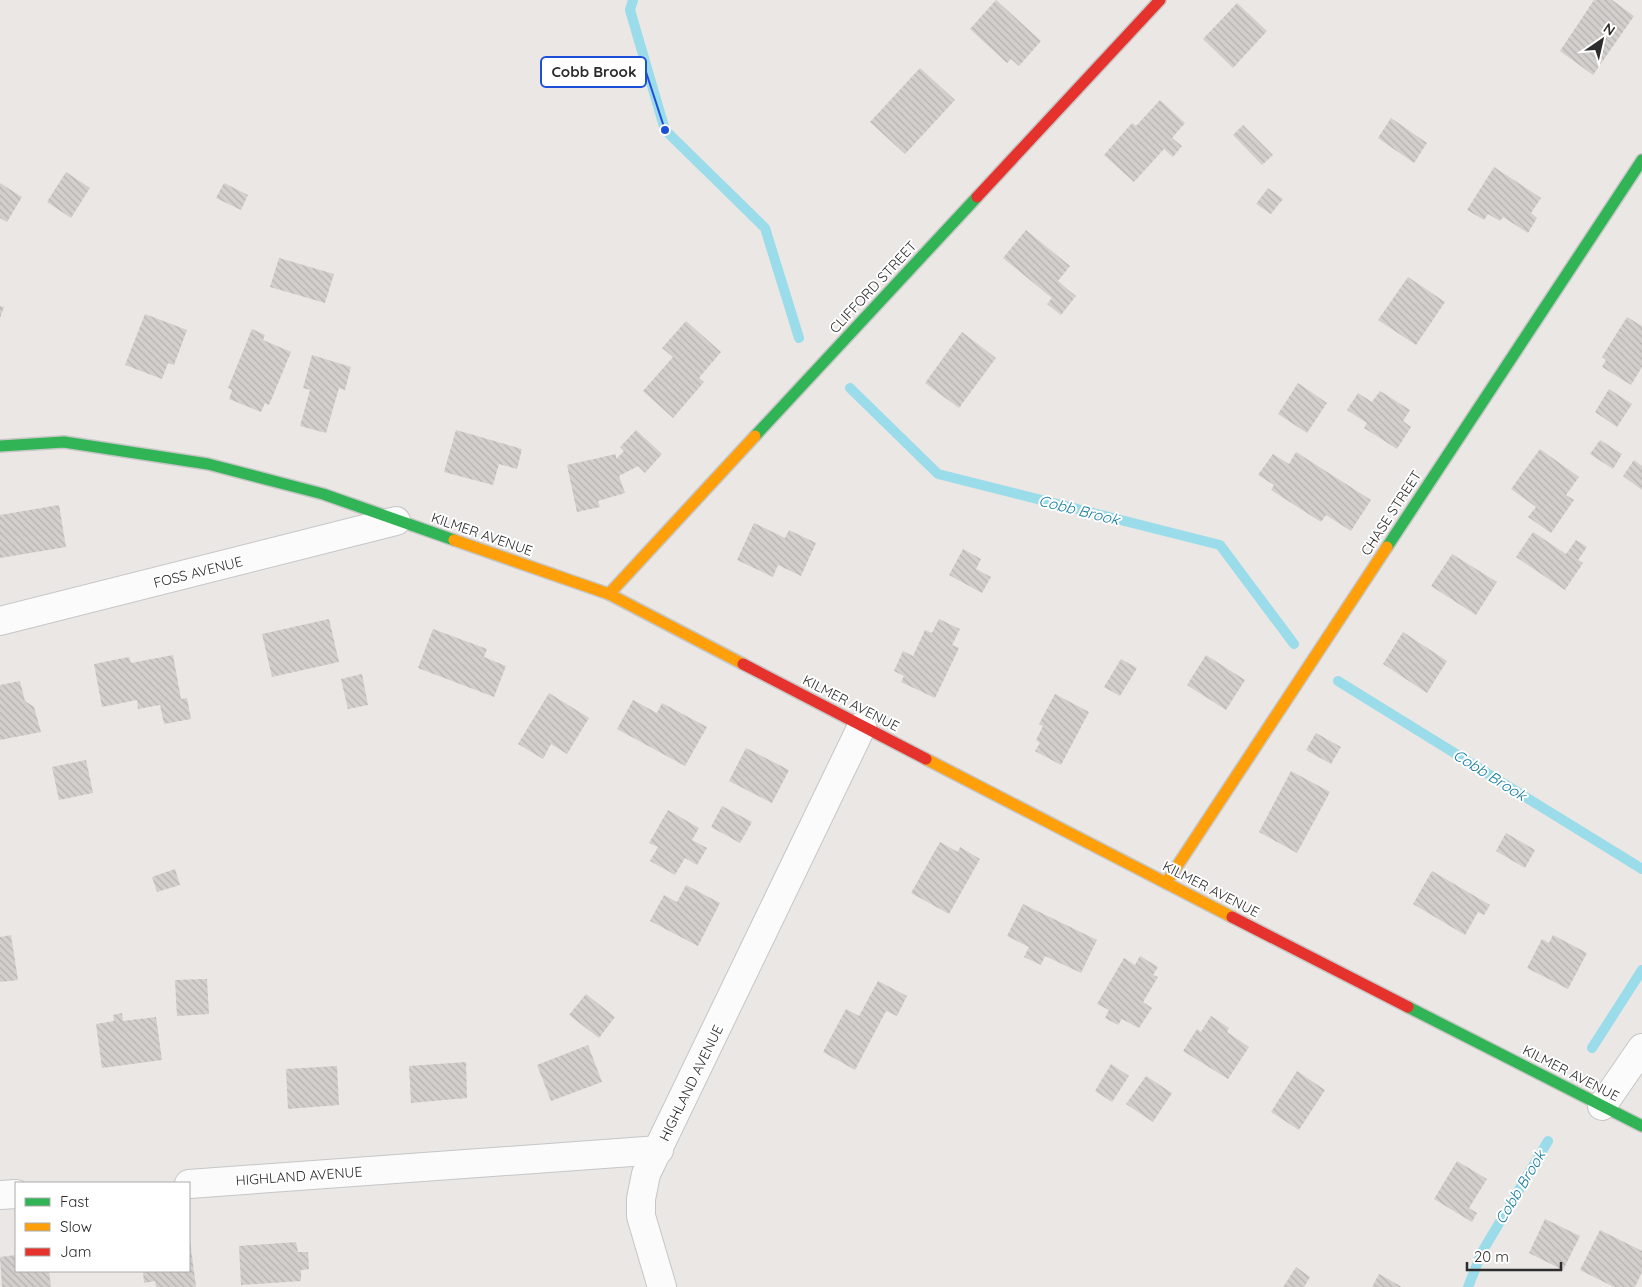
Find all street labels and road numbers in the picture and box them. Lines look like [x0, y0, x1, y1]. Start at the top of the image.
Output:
street label: CLIFFORD STREET [826, 237, 920, 337]
street label: CHASE STREET [1357, 467, 1425, 559]
street label: KILMER AVENUE [429, 508, 535, 560]
street label: FOSS AVENUE [152, 552, 244, 592]
street label: KILMER AVENUE [800, 671, 902, 735]
street label: KILMER AVENUE [1160, 857, 1262, 921]
street label: HIGHLAND AVENUE [655, 1022, 727, 1144]
street label: KILMER AVENUE [1520, 1041, 1622, 1105]
street label: HIGHLAND AVENUE [235, 1163, 363, 1189]

